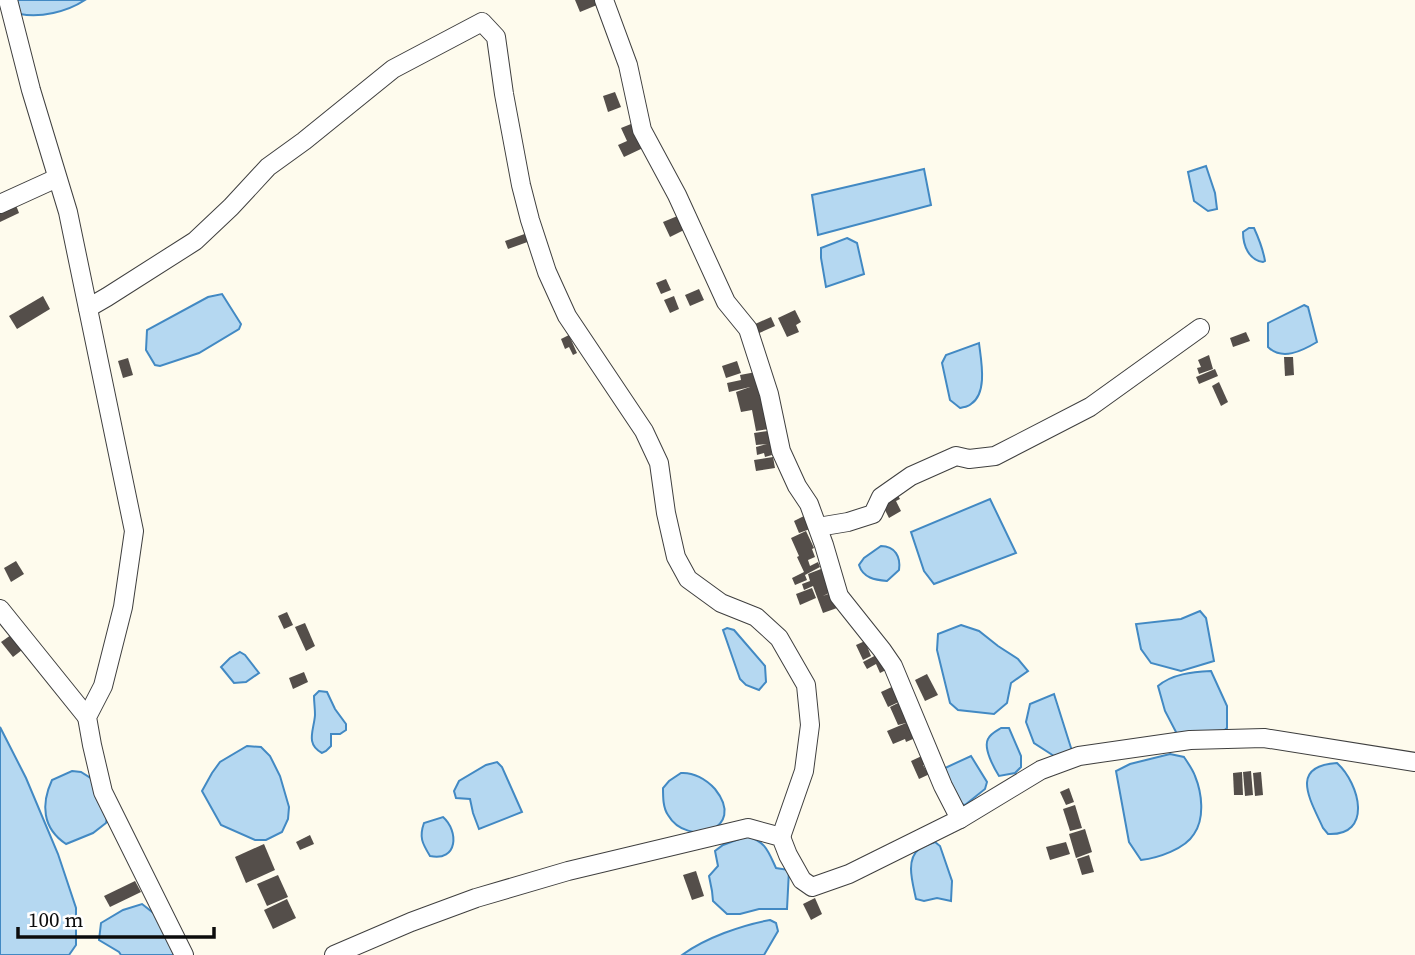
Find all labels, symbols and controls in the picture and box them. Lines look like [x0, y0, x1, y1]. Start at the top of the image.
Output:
scale bar [18, 895, 214, 939]
text: 100 m [28, 905, 83, 934]

